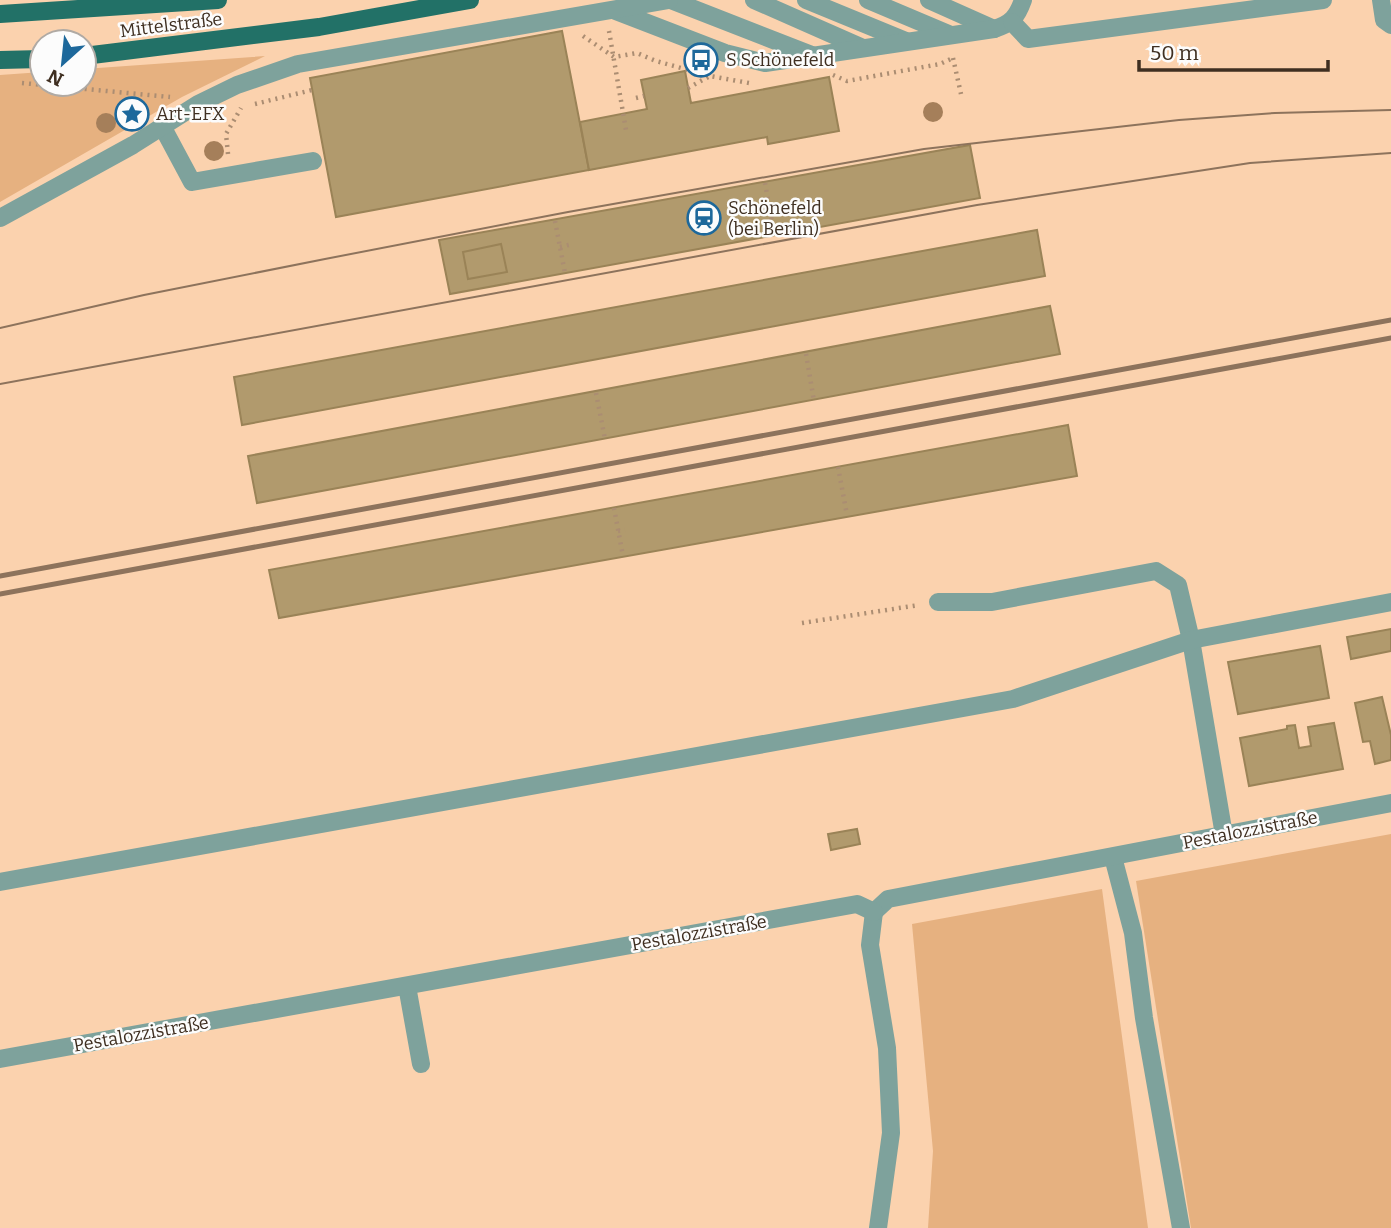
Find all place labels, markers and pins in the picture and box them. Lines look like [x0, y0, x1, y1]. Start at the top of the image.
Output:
bus stop icon: S Schönefeld [682, 41, 720, 79]
place label: S Schönefeld [726, 49, 835, 71]
place icon: Art-EFX [113, 95, 151, 133]
place label: Art-EFX [156, 103, 225, 125]
place label: Schönefeld (bei Berlin) [728, 197, 822, 240]
station icon: Schönefeld (bei Berlin) [685, 199, 723, 237]

